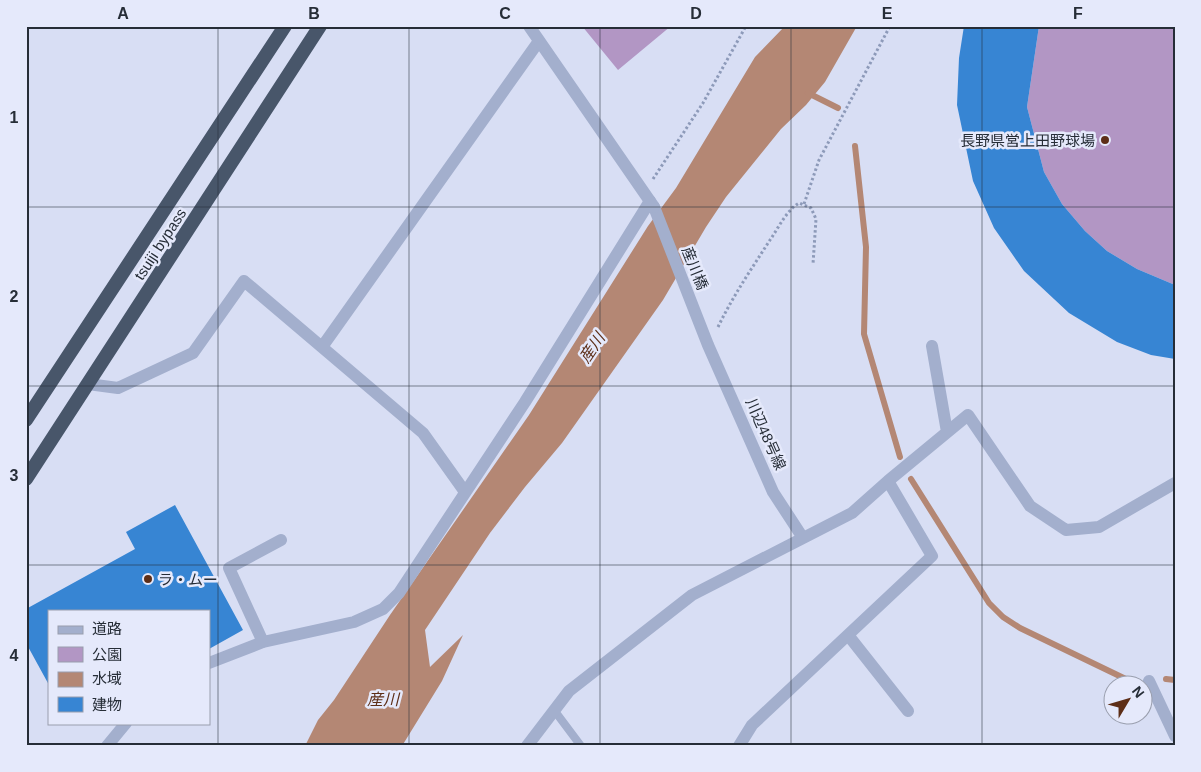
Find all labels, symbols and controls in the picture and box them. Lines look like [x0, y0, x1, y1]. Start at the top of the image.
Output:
text: A [117, 5, 129, 22]
text: B [308, 5, 320, 22]
text: C [499, 5, 511, 22]
text: D [690, 5, 702, 22]
text: E [882, 5, 893, 22]
text: F [1073, 5, 1083, 22]
text: 1 [10, 109, 19, 126]
place label: 長野県営上田野球場 [960, 132, 1095, 149]
marker: 長野県営上田野球場 [1099, 134, 1111, 146]
street label: tsuiji bypass [131, 205, 189, 283]
street label: 産川橋 [679, 244, 711, 292]
text: 2 [10, 288, 19, 305]
water label: 産川 [576, 328, 609, 366]
street label: 川辺48号線 [743, 396, 789, 472]
text: 3 [10, 467, 19, 484]
place label: ラ・ムー [158, 571, 218, 588]
marker: ラ・ムー [142, 573, 154, 585]
legend [48, 610, 210, 724]
text: 道路 [92, 620, 122, 637]
text: 公園 [92, 646, 122, 663]
text: 4 [10, 647, 19, 664]
text: 水域 [92, 670, 122, 687]
north arrow [1104, 674, 1154, 724]
text: N [1129, 683, 1148, 701]
water label: 産川 [367, 691, 401, 708]
text: 建物 [92, 696, 122, 713]

